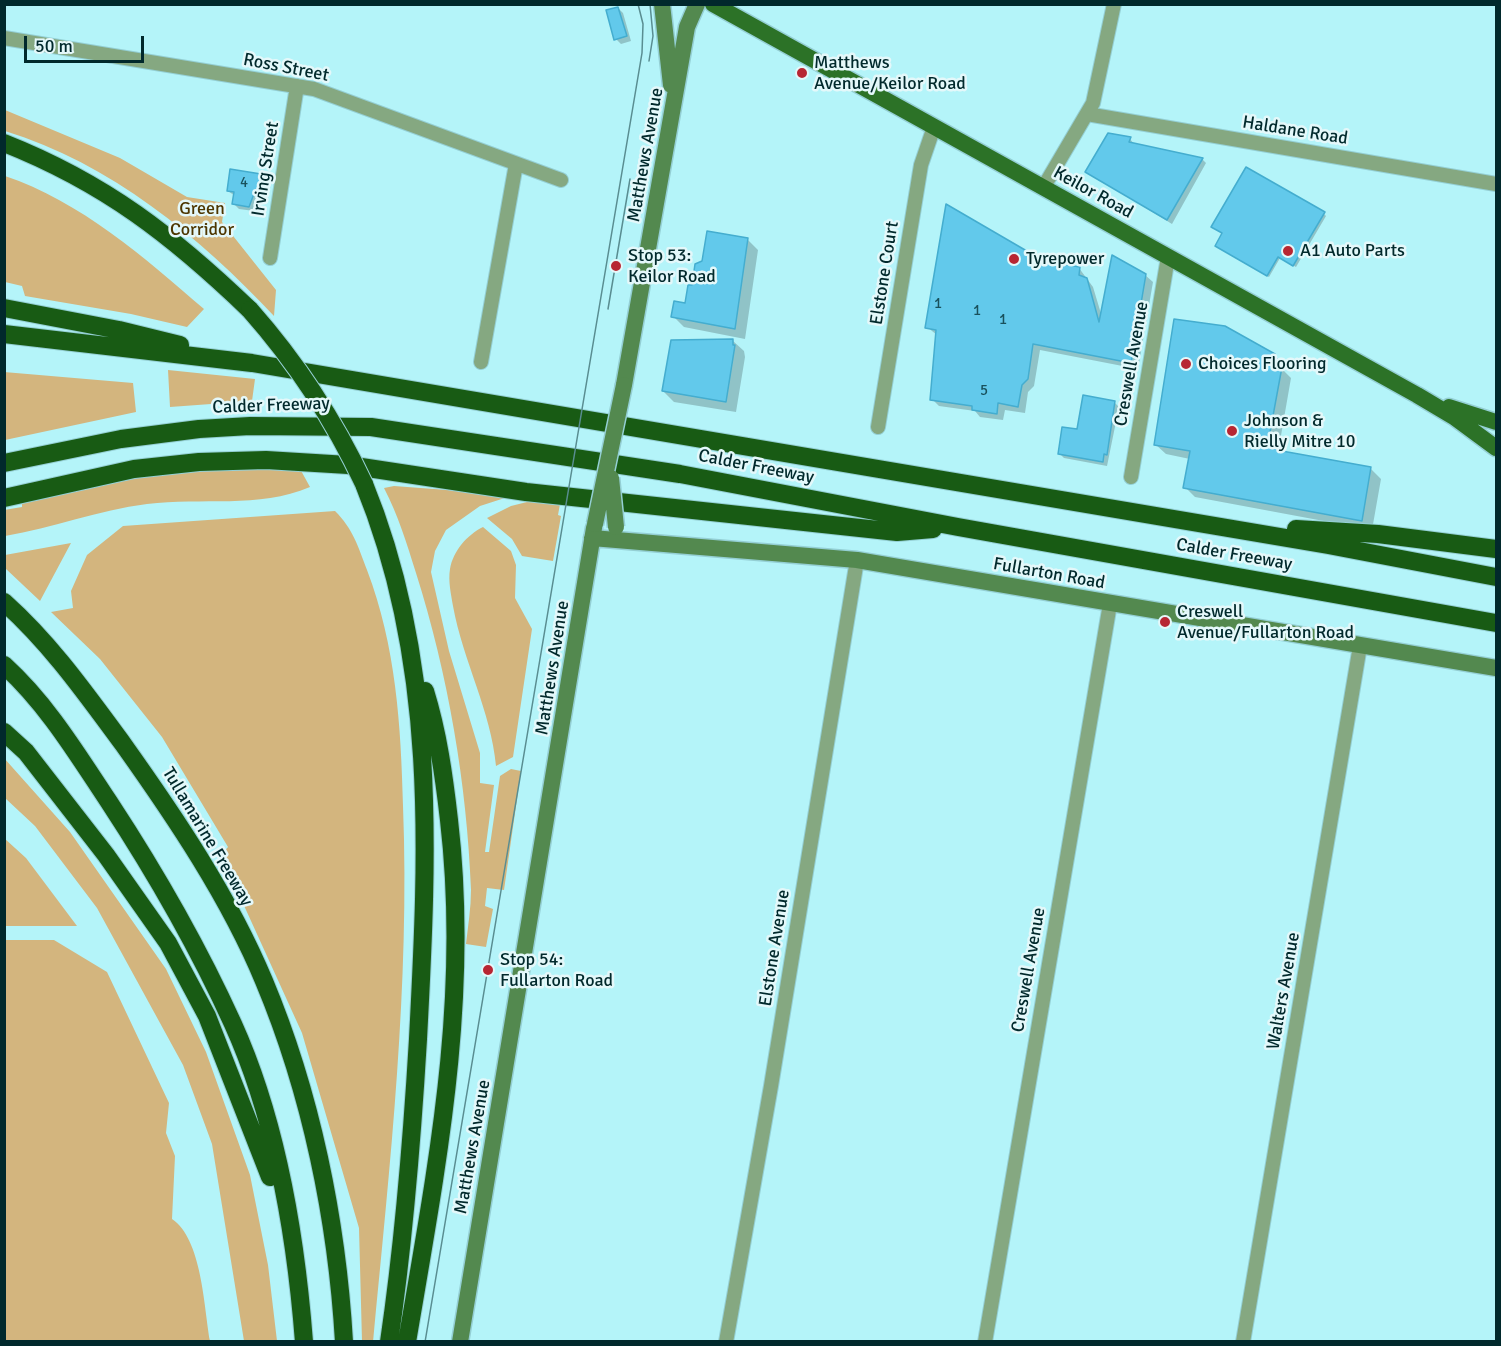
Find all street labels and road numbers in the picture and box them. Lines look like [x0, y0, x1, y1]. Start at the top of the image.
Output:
street label: Ross Street [241, 49, 331, 87]
street label: Matthews Avenue [624, 86, 668, 224]
street label: Haldane Road [1241, 112, 1349, 150]
street label: Irving Street [248, 120, 284, 218]
street label: Keilor Road [1049, 162, 1137, 224]
street label: Elstone Court [866, 220, 904, 326]
street label: Creswell Avenue [1110, 300, 1154, 428]
street label: Calder Freeway [212, 393, 330, 419]
street label: Calder Freeway [696, 445, 816, 489]
street label: Calder Freeway [1174, 534, 1294, 576]
street label: Fullarton Road [991, 554, 1107, 594]
street label: Matthews Avenue [532, 599, 574, 737]
street label: Tullamarine Freeway [157, 764, 257, 910]
street label: Elstone Avenue [755, 888, 795, 1008]
street label: Creswell Avenue [1007, 906, 1051, 1034]
street label: Walters Avenue [1263, 931, 1305, 1051]
street label: Matthews Avenue [451, 1078, 495, 1216]

